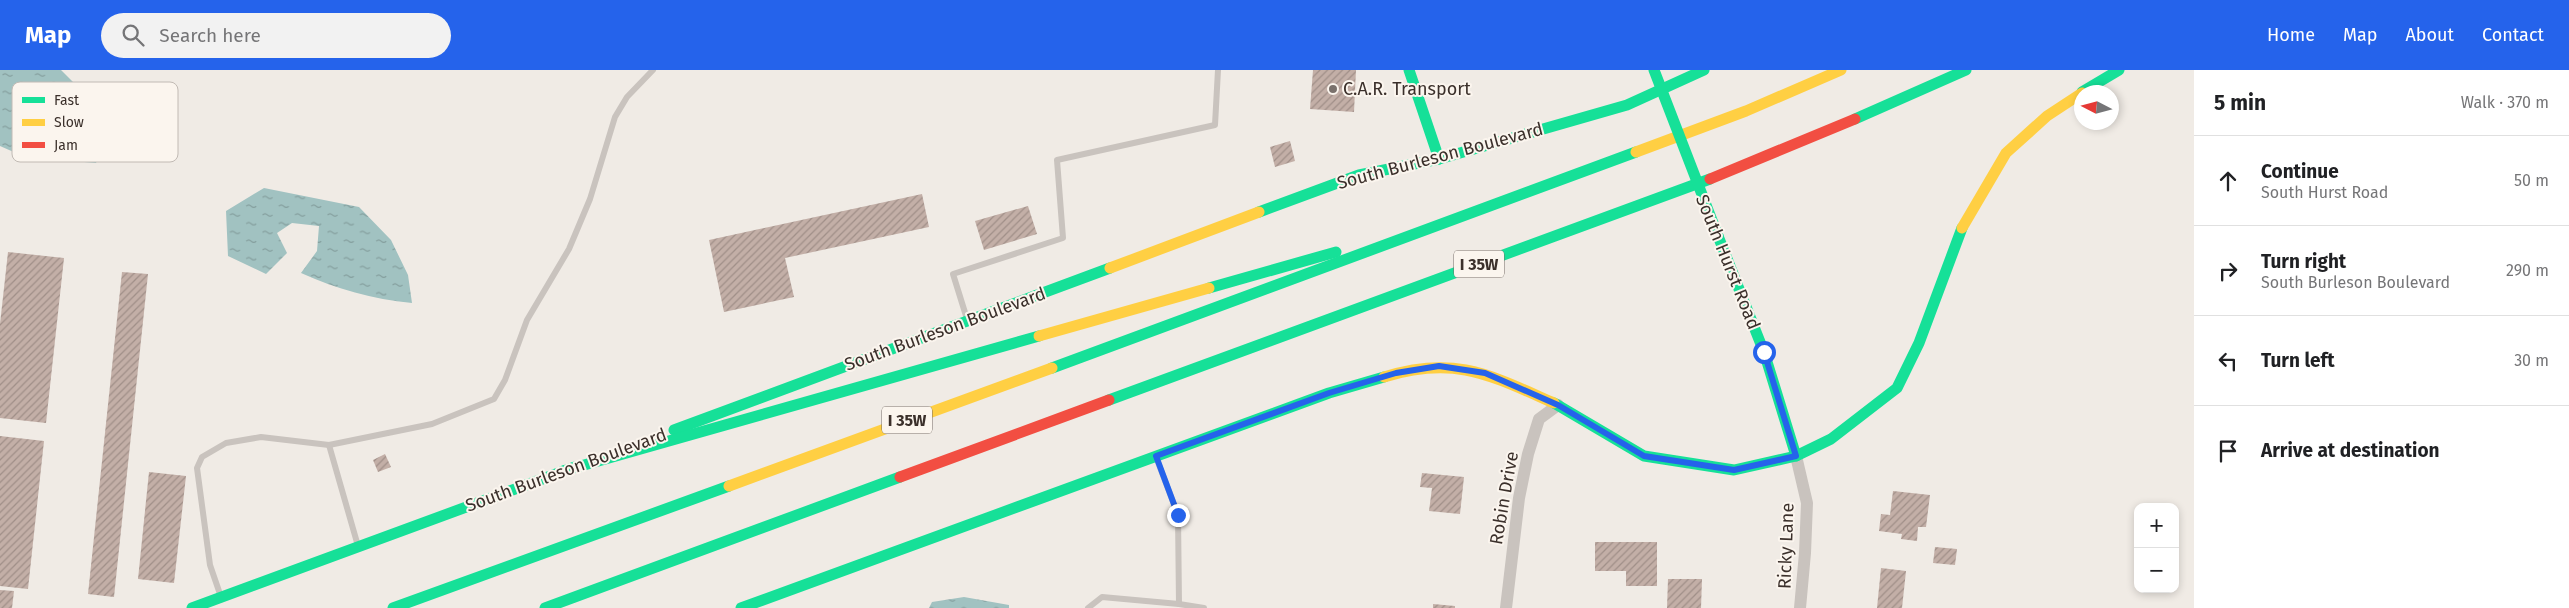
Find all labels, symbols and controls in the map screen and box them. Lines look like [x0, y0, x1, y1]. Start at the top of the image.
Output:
search box [101, 13, 451, 58]
text: Map [25, 21, 71, 49]
icon: search [119, 21, 147, 49]
text: Search here [159, 24, 261, 47]
text: Home [2267, 24, 2315, 46]
text: Map [2343, 24, 2377, 46]
text: About [2405, 24, 2454, 46]
text: Contact [2482, 24, 2544, 46]
place label: C.A.R. Transport [1343, 78, 1471, 100]
legend [12, 82, 178, 162]
marker: C.A.R. Transport [1327, 83, 1339, 95]
north arrow [2074, 85, 2119, 130]
text: 5 min [2214, 90, 2266, 116]
text: Fast [54, 92, 80, 109]
text: Walk · 370 m [2461, 93, 2549, 112]
text: Slow [54, 114, 84, 131]
street label: South Burleson Boulevard [1334, 118, 1546, 194]
text: Jam [54, 137, 78, 154]
text: Continue [2261, 160, 2339, 183]
icon: ahead [2214, 167, 2242, 195]
text: 50 m [2514, 171, 2549, 190]
text: South Hurst Road [2261, 183, 2388, 202]
street label: South Hurst Road [1691, 191, 1765, 333]
road number: I 35W [1454, 250, 1504, 278]
text: Turn right [2261, 250, 2346, 273]
icon: right [2214, 257, 2242, 285]
text: 290 m [2506, 261, 2549, 280]
text: South Burleson Boulevard [2261, 273, 2450, 292]
street label: South Burleson Boulevard [841, 282, 1049, 376]
route start [1753, 341, 1776, 364]
icon: left [2214, 347, 2242, 375]
text: Turn left [2261, 349, 2335, 372]
text: 30 m [2514, 351, 2549, 370]
road number: I 35W [882, 406, 932, 434]
street label: South Burleson Boulevard [462, 423, 670, 517]
icon: arrive [2214, 437, 2242, 465]
text: Arrive at destination [2261, 439, 2440, 462]
street label: Robin Drive [1485, 450, 1523, 546]
street label: Ricky Lane [1773, 502, 1799, 590]
map controls [2134, 503, 2179, 593]
button: + [2134, 503, 2179, 548]
route end [1167, 504, 1190, 527]
button: − [2134, 548, 2179, 593]

